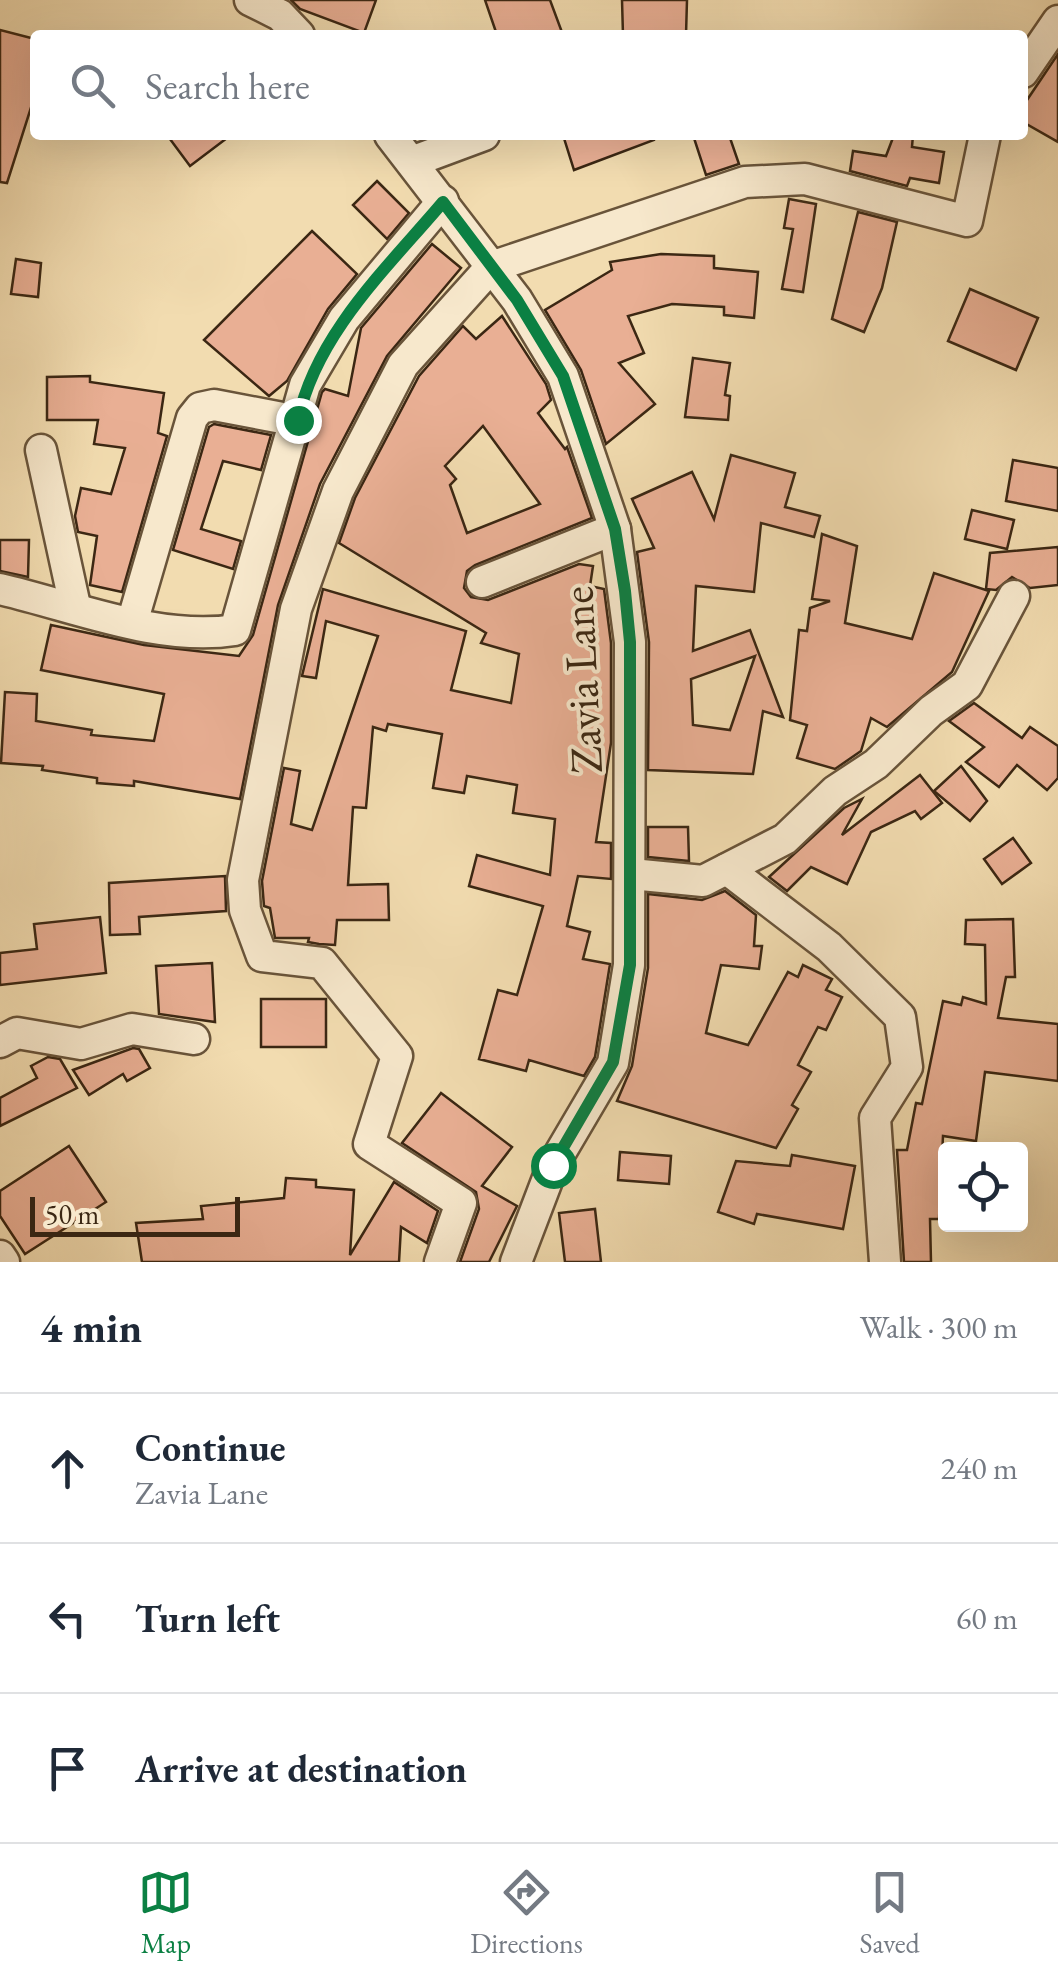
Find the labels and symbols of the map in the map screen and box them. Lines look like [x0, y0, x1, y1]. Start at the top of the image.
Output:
route end [276, 398, 322, 444]
street label: Zavia Lane [547, 585, 615, 775]
route start [531, 1143, 577, 1189]
scale bar [30, 1192, 240, 1236]

